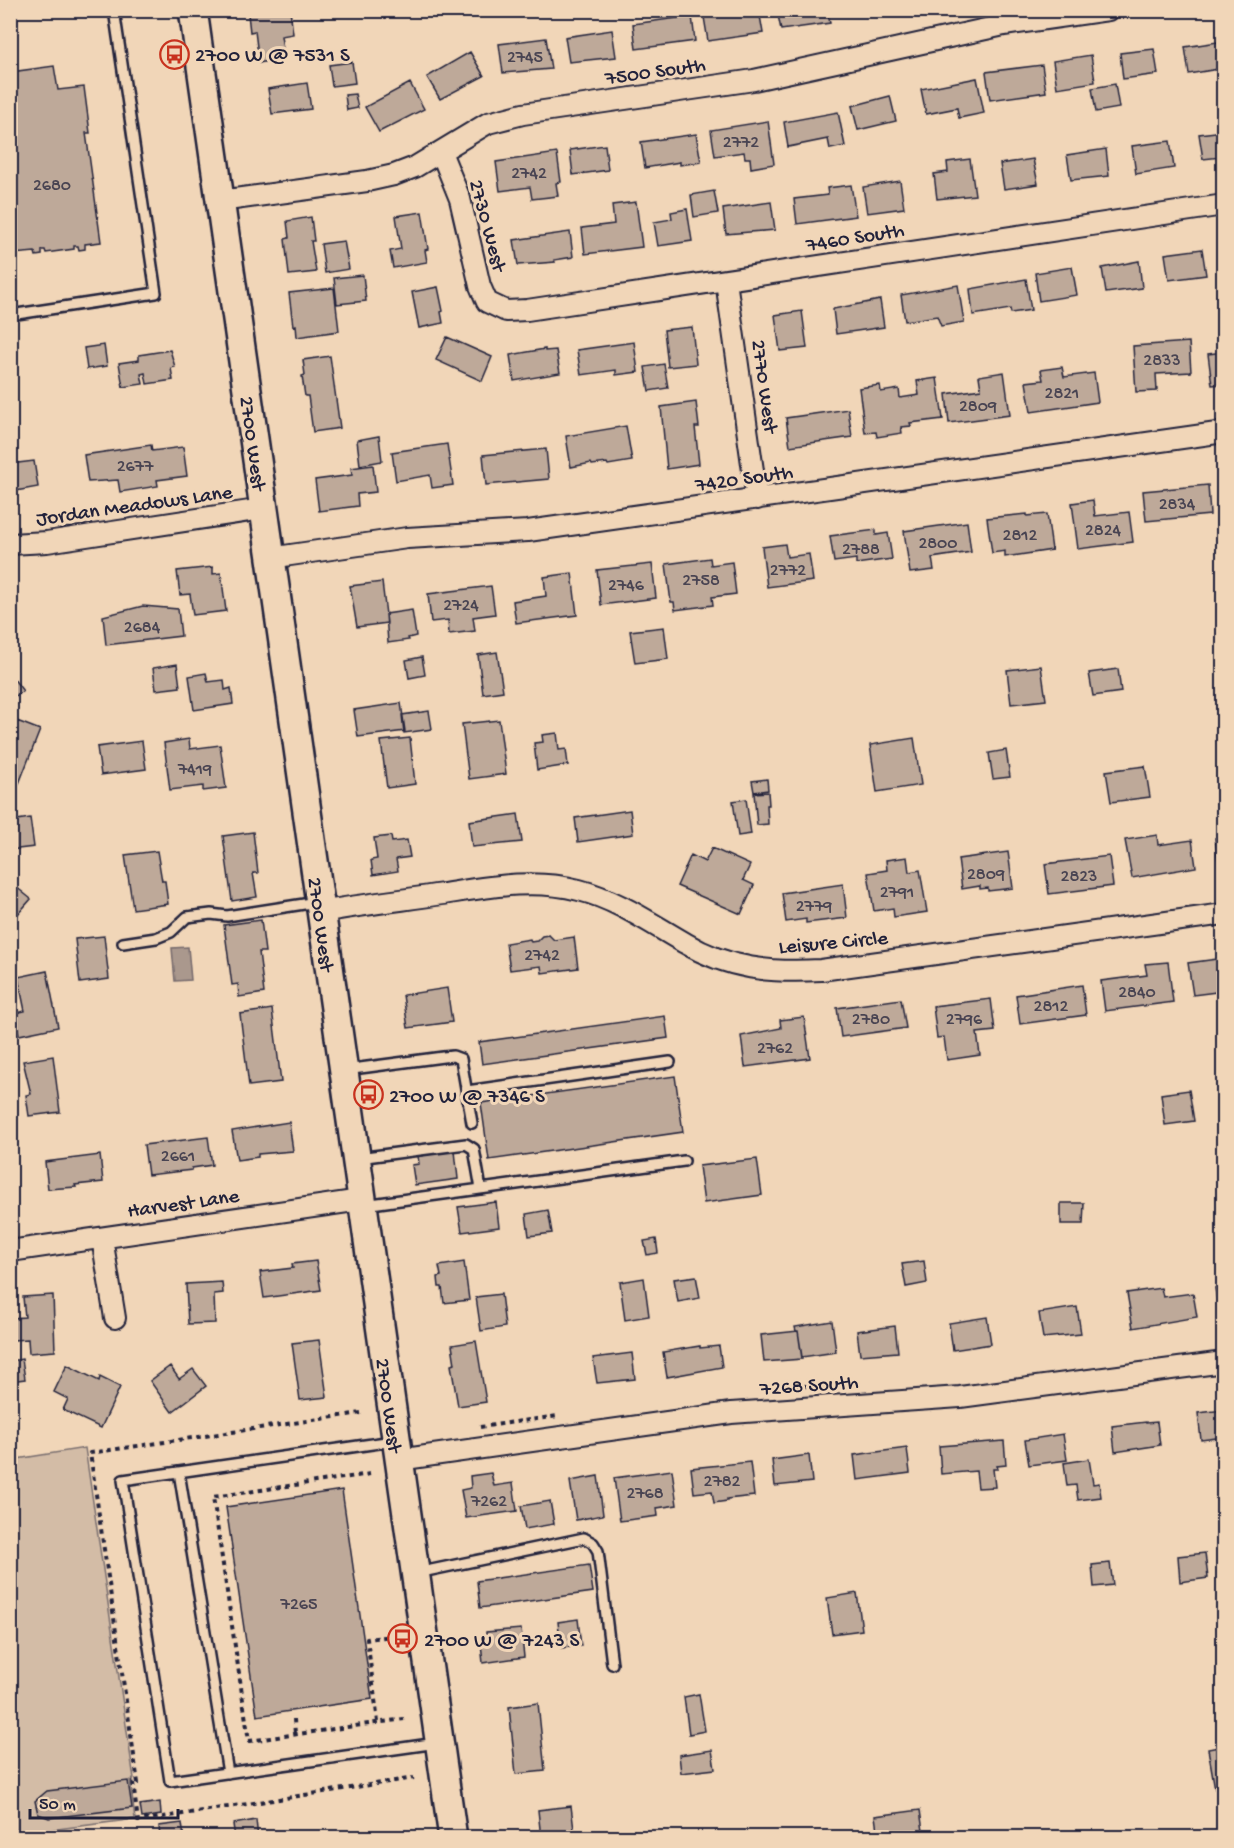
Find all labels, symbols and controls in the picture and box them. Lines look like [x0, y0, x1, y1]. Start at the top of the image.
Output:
bus stop icon: 2700 W @ 7531 S [158, 38, 190, 70]
place label: 2700 W @ 7531 S [195, 45, 350, 70]
house number: 2745 [507, 48, 543, 69]
street label: 7500 South [603, 54, 707, 93]
house number: 2772 [723, 133, 759, 154]
house number: 2742 [511, 164, 547, 185]
house number: 2680 [33, 176, 71, 197]
street label: 2730 West [461, 177, 510, 277]
street label: 7460 South [804, 219, 906, 260]
street label: 2770 West [744, 338, 782, 437]
house number: 2833 [1143, 351, 1181, 372]
house number: 2821 [1045, 384, 1079, 405]
street label: 2700 West [232, 395, 270, 495]
house number: 2809 [959, 397, 997, 418]
house number: 2677 [117, 457, 154, 478]
street label: 7420 South [693, 461, 795, 500]
street label: Jordan Meadows Lane [35, 481, 235, 534]
house number: 2834 [1159, 495, 1196, 516]
house number: 2824 [1085, 521, 1121, 542]
house number: 2812 [1003, 526, 1038, 547]
house number: 2800 [918, 534, 958, 555]
house number: 2788 [842, 540, 880, 561]
house number: 2772 [770, 561, 806, 582]
house number: 2758 [682, 571, 720, 592]
house number: 2746 [608, 576, 645, 597]
house number: 2724 [443, 596, 479, 617]
house number: 2684 [124, 618, 161, 639]
house number: 7419 [177, 760, 212, 781]
house number: 2809 [967, 865, 1005, 886]
house number: 2823 [1061, 867, 1097, 888]
street label: 2700 West [300, 876, 338, 976]
house number: 2791 [880, 883, 914, 904]
house number: 2779 [796, 897, 832, 918]
street label: Leisure Circle [777, 927, 890, 962]
house number: 2742 [524, 946, 560, 967]
house number: 2840 [1118, 983, 1156, 1004]
house number: 2812 [1034, 997, 1069, 1018]
house number: 2780 [852, 1010, 890, 1031]
house number: 2796 [946, 1010, 983, 1031]
house number: 2762 [757, 1039, 793, 1060]
bus stop icon: 2700 W @ 7346 S [352, 1079, 384, 1111]
place label: 2700 W @ 7346 S [389, 1086, 545, 1111]
house number: 2661 [161, 1147, 195, 1168]
street label: Harvest Lane [126, 1185, 242, 1226]
street label: 2700 West [368, 1357, 406, 1457]
street label: 7268 South [758, 1372, 859, 1403]
house number: 2782 [704, 1472, 741, 1493]
house number: 2768 [626, 1484, 664, 1505]
house number: 7262 [470, 1492, 507, 1513]
house number: 7265 [280, 1595, 317, 1616]
bus stop icon: 2700 W @ 7243 S [387, 1623, 419, 1655]
place label: 2700 W @ 7243 S [424, 1630, 580, 1655]
scale bar [30, 1782, 178, 1820]
text: 50 m [39, 1795, 76, 1816]

